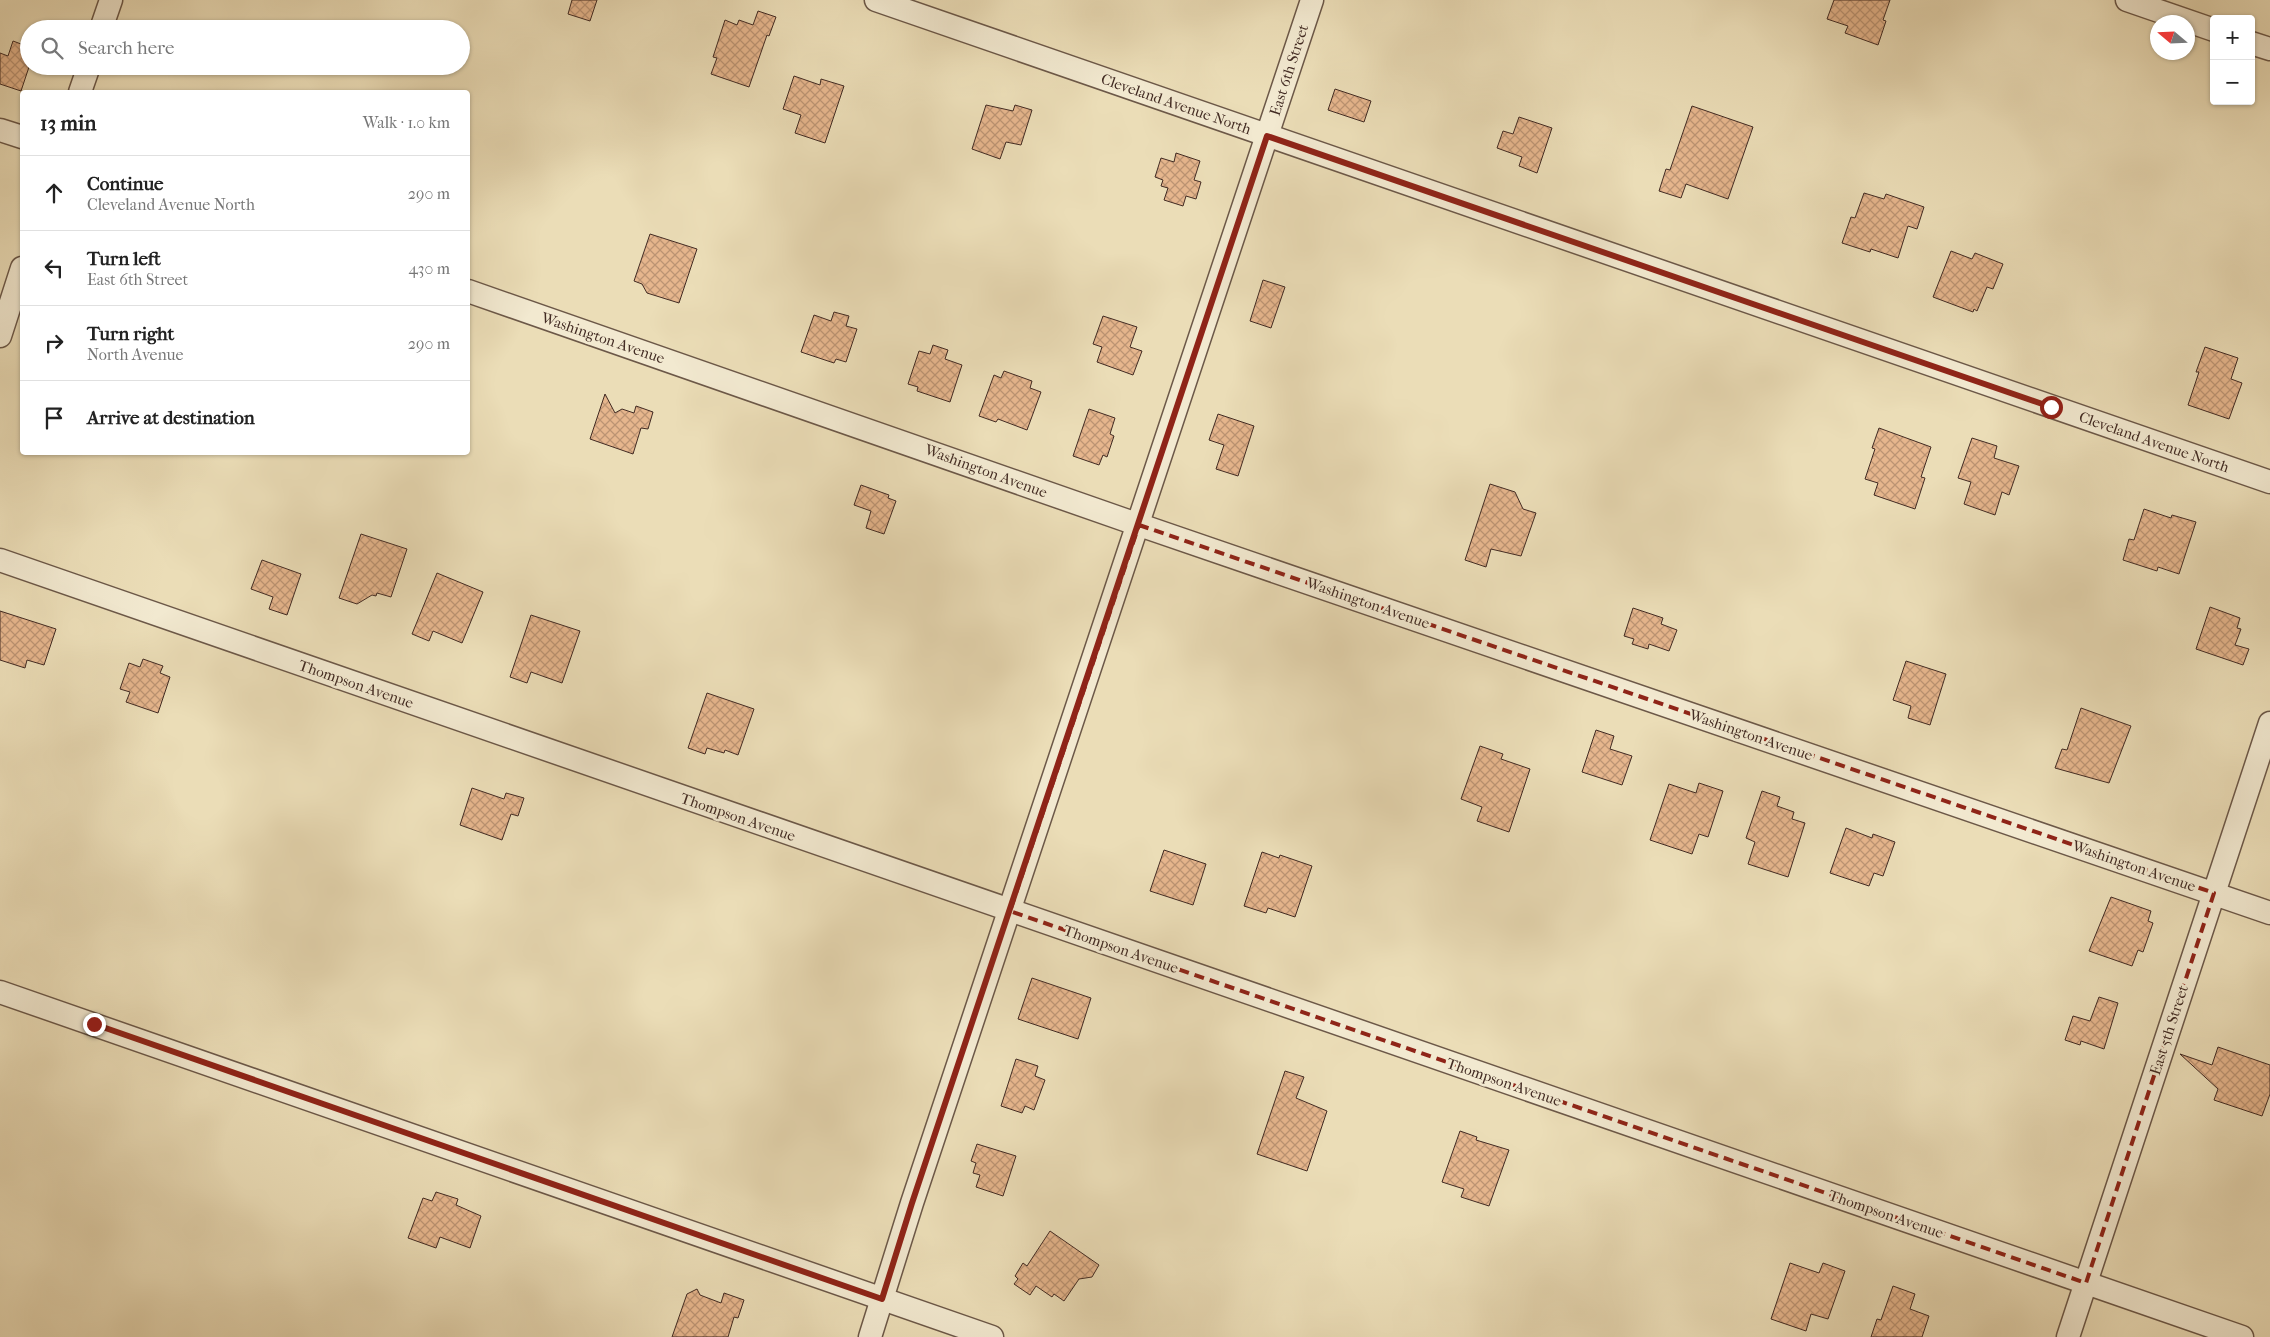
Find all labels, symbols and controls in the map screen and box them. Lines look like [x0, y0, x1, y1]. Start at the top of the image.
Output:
north arrow [2150, 15, 2195, 60]
map controls [2210, 15, 2255, 105]
button: + [2210, 15, 2255, 60]
search box [20, 20, 470, 75]
street label: East 6th Street [1266, 21, 1312, 118]
icon: search [38, 34, 66, 62]
text: Search here [78, 37, 174, 59]
button: − [2210, 60, 2255, 105]
street label: Cleveland Avenue North [1099, 70, 1254, 138]
text: 13 min [40, 111, 96, 135]
text: Walk · 1.0 km [363, 113, 450, 132]
text: Continue [87, 173, 163, 195]
icon: ahead [40, 179, 68, 207]
text: 290 m [408, 184, 450, 203]
text: Cleveland Avenue North [87, 195, 255, 214]
text: Turn left [87, 248, 161, 270]
icon: left [40, 254, 68, 282]
text: 430 m [408, 259, 450, 278]
text: East 6th Street [87, 270, 188, 289]
street label: Washington Avenue [538, 308, 668, 368]
text: Turn right [87, 323, 174, 345]
icon: right [40, 329, 68, 357]
text: 290 m [408, 334, 450, 353]
text: North Avenue [87, 345, 184, 364]
route start [2040, 396, 2063, 419]
icon: arrive [40, 404, 68, 432]
text: Arrive at destination [87, 407, 255, 429]
street label: Cleveland Avenue North [2077, 408, 2232, 476]
street label: Washington Avenue [921, 440, 1050, 502]
street label: Washington Avenue [1303, 573, 1433, 633]
street label: Thompson Avenue [296, 656, 416, 712]
street label: Washington Avenue [1686, 705, 1816, 765]
street label: Thompson Avenue [678, 789, 798, 845]
street label: Washington Avenue [2069, 836, 2199, 896]
street label: Thompson Avenue [1061, 921, 1181, 977]
street label: East 5th Street [2146, 982, 2192, 1077]
route end [83, 1013, 106, 1036]
street label: Thompson Avenue [1444, 1054, 1564, 1110]
street label: Thompson Avenue [1826, 1186, 1946, 1242]

